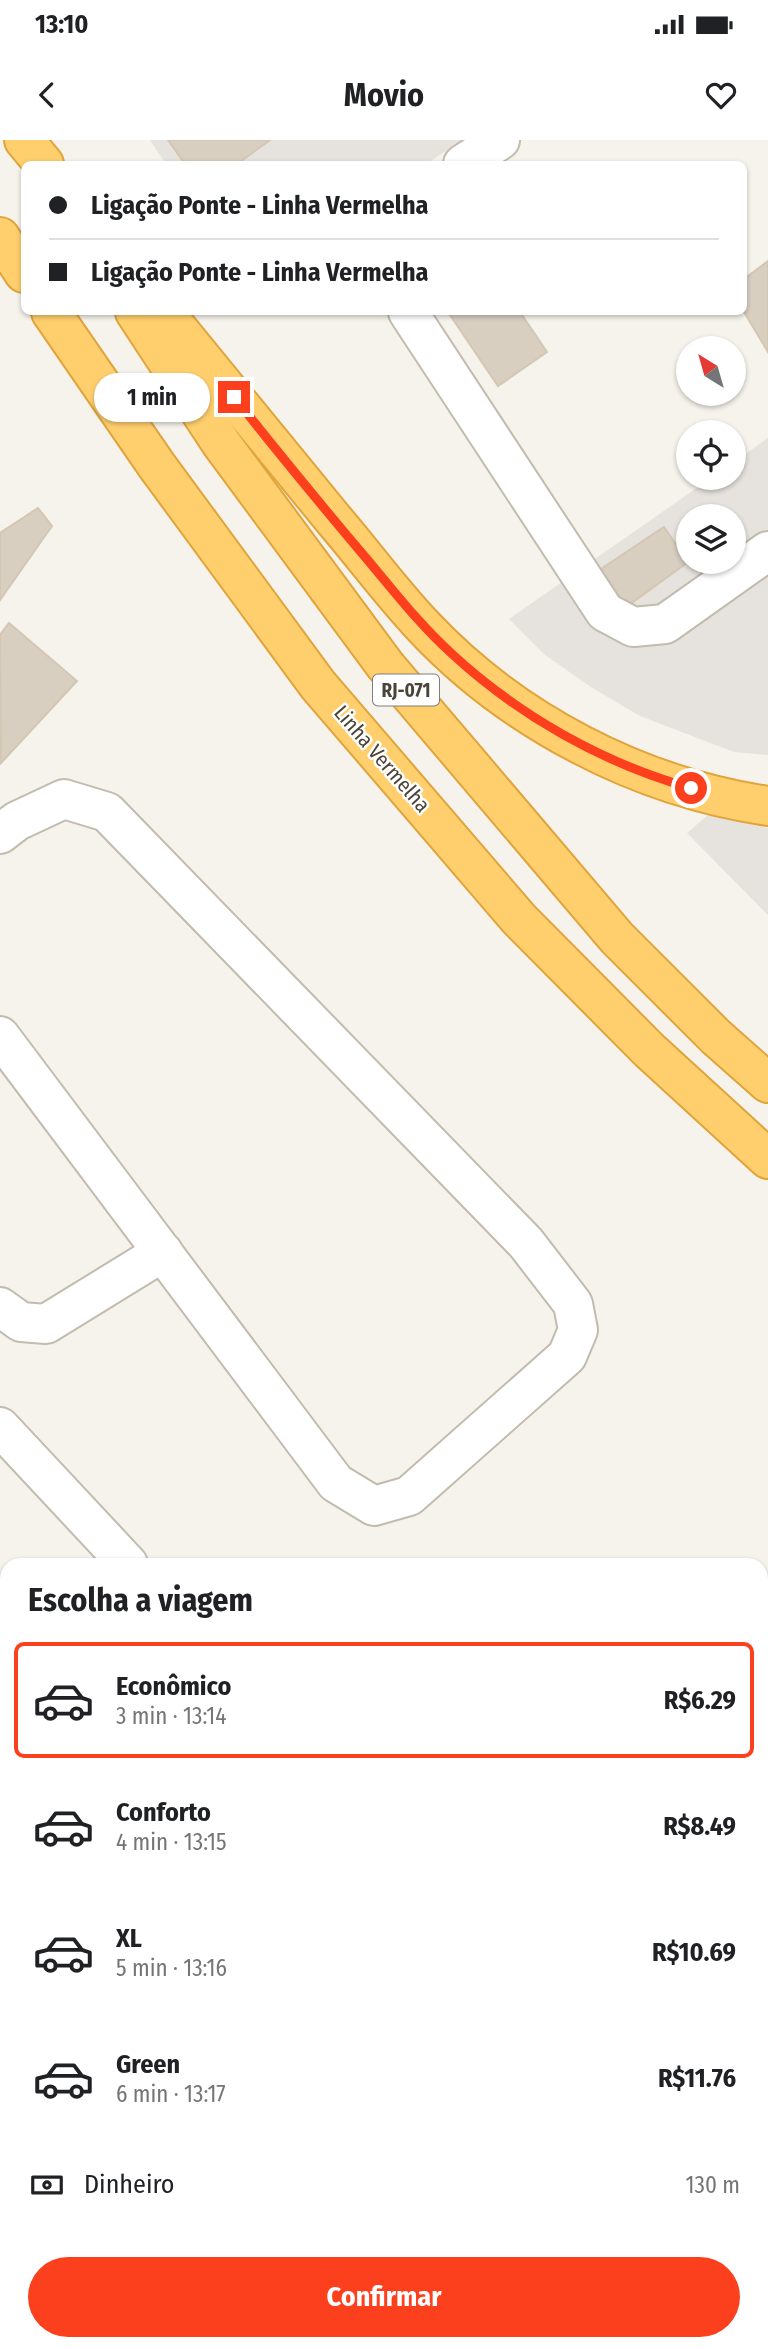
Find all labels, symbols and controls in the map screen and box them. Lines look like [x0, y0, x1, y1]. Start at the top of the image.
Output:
text: 13:10 [35, 9, 89, 40]
icon: back [28, 76, 66, 114]
text: Movio [344, 76, 424, 114]
icon: heart [702, 76, 740, 114]
text: Ligação Ponte - Linha Vermelha [91, 190, 428, 221]
text: Ligação Ponte - Linha Vermelha [91, 257, 428, 288]
north arrow [676, 336, 746, 406]
map controls [676, 336, 746, 574]
callout: 1 min [94, 372, 210, 422]
route end [218, 381, 250, 413]
text: 1 min [127, 383, 177, 411]
button: locate [676, 420, 746, 490]
button: layers [676, 504, 746, 574]
road number: RJ-071 [373, 674, 439, 706]
street label: Linha Vermelha [328, 700, 436, 818]
route start [675, 772, 707, 804]
text: Escolha a viagem [28, 1581, 253, 1619]
icon: car [32, 1669, 95, 1732]
text: Econômico [116, 1671, 231, 1702]
text: R$6.29 [664, 1685, 736, 1716]
text: 3 min · 13:14 [116, 1702, 226, 1730]
icon: car [32, 1795, 95, 1858]
text: Conforto [116, 1797, 211, 1828]
text: R$8.49 [663, 1811, 736, 1842]
text: 4 min · 13:15 [116, 1828, 227, 1856]
icon: car [32, 1921, 95, 1984]
text: XL [116, 1923, 142, 1954]
text: R$10.69 [652, 1937, 736, 1968]
text: 5 min · 13:16 [116, 1954, 227, 1982]
icon: car [32, 2047, 95, 2110]
text: Green [116, 2049, 180, 2080]
text: R$11.76 [658, 2063, 736, 2094]
text: 6 min · 13:17 [116, 2080, 226, 2108]
icon: cash [28, 2166, 66, 2204]
text: Dinheiro [84, 2169, 174, 2200]
text: 130 m [686, 2171, 740, 2199]
button: Confirmar [28, 2257, 740, 2337]

